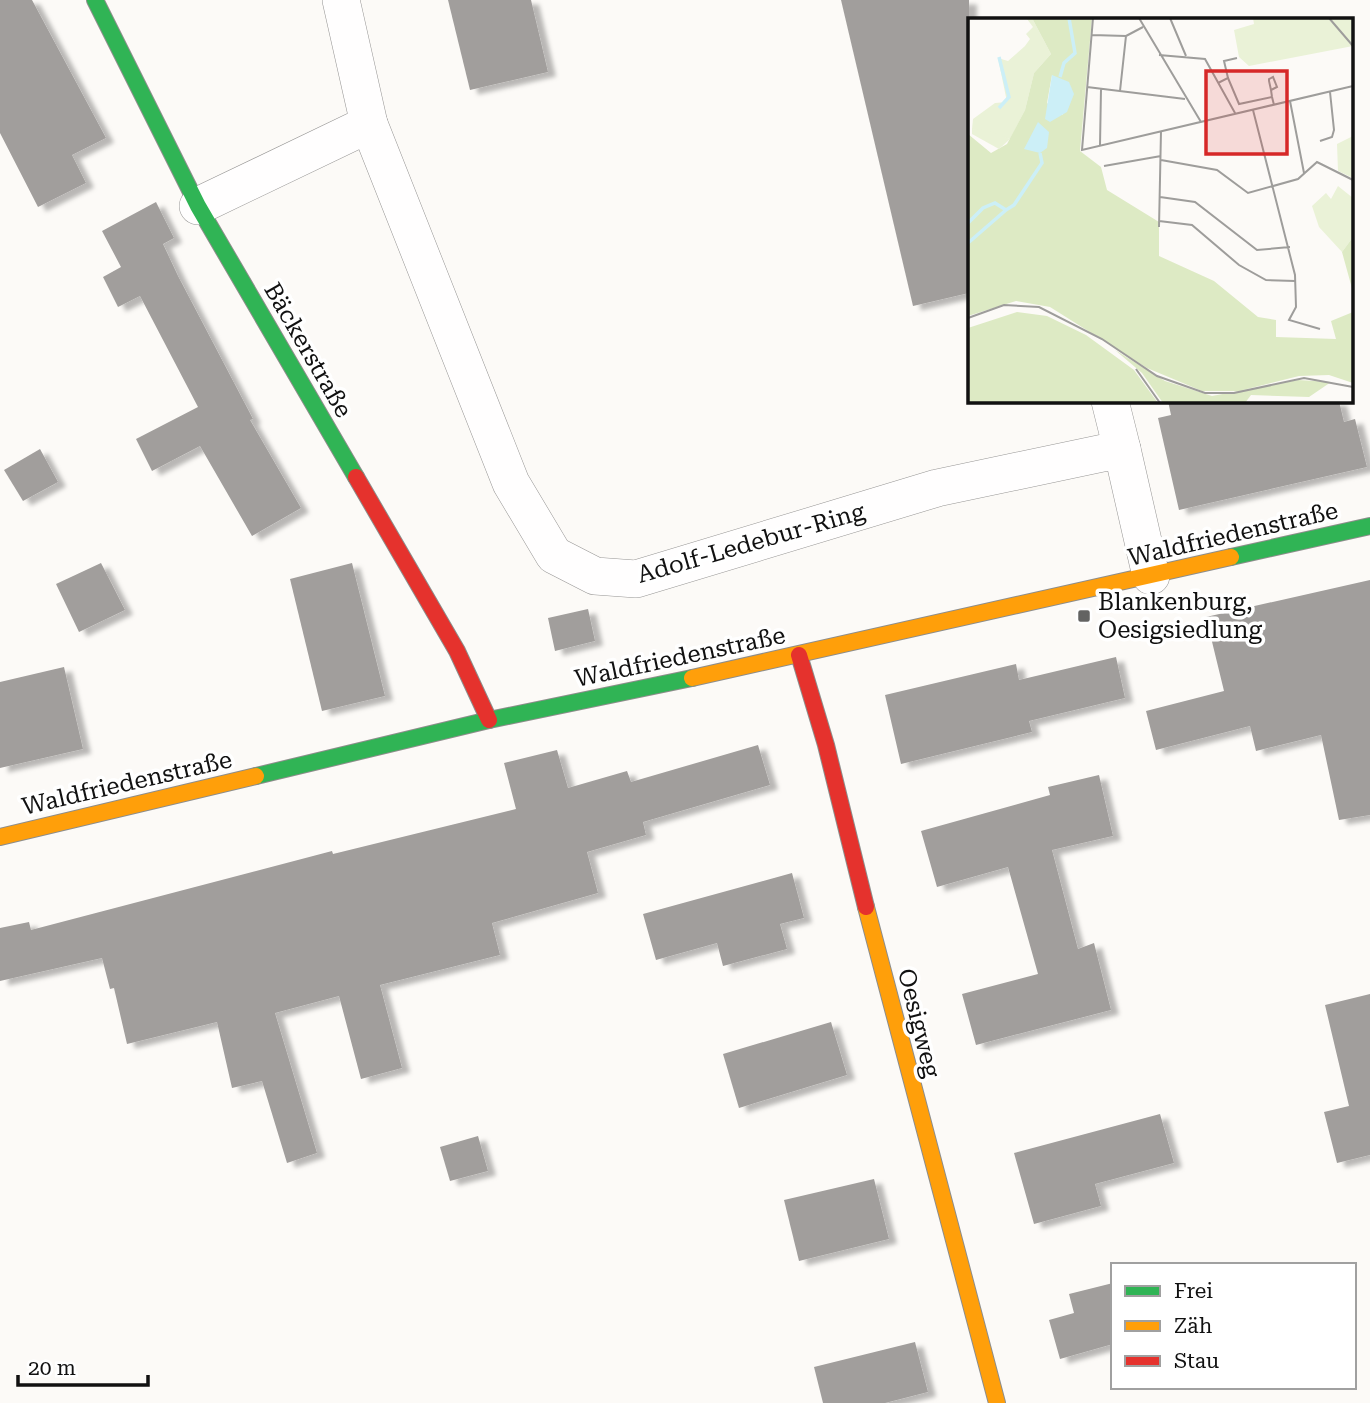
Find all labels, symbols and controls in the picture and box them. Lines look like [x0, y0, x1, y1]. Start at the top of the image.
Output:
inset map [968, 18, 1352, 402]
street label: Bäckerstraße [258, 278, 358, 422]
street label: Waldfriedenstraße [1125, 496, 1341, 572]
street label: Adolf-Ledebur-Ring [634, 497, 868, 589]
place label: Blankenburg, Oesigsiedlung [1098, 588, 1263, 644]
marker: Blankenburg, Oesigsiedlung [1076, 608, 1092, 624]
street label: Waldfriedenstraße [572, 621, 788, 693]
street label: Waldfriedenstraße [19, 745, 235, 821]
street label: Oesigweg [892, 966, 946, 1081]
legend [1111, 1263, 1356, 1389]
text: Frei [1174, 1279, 1213, 1303]
text: Zäh [1174, 1314, 1213, 1338]
scale bar [18, 1344, 147, 1388]
text: Stau [1174, 1349, 1219, 1373]
text: 20 m [28, 1356, 76, 1380]

